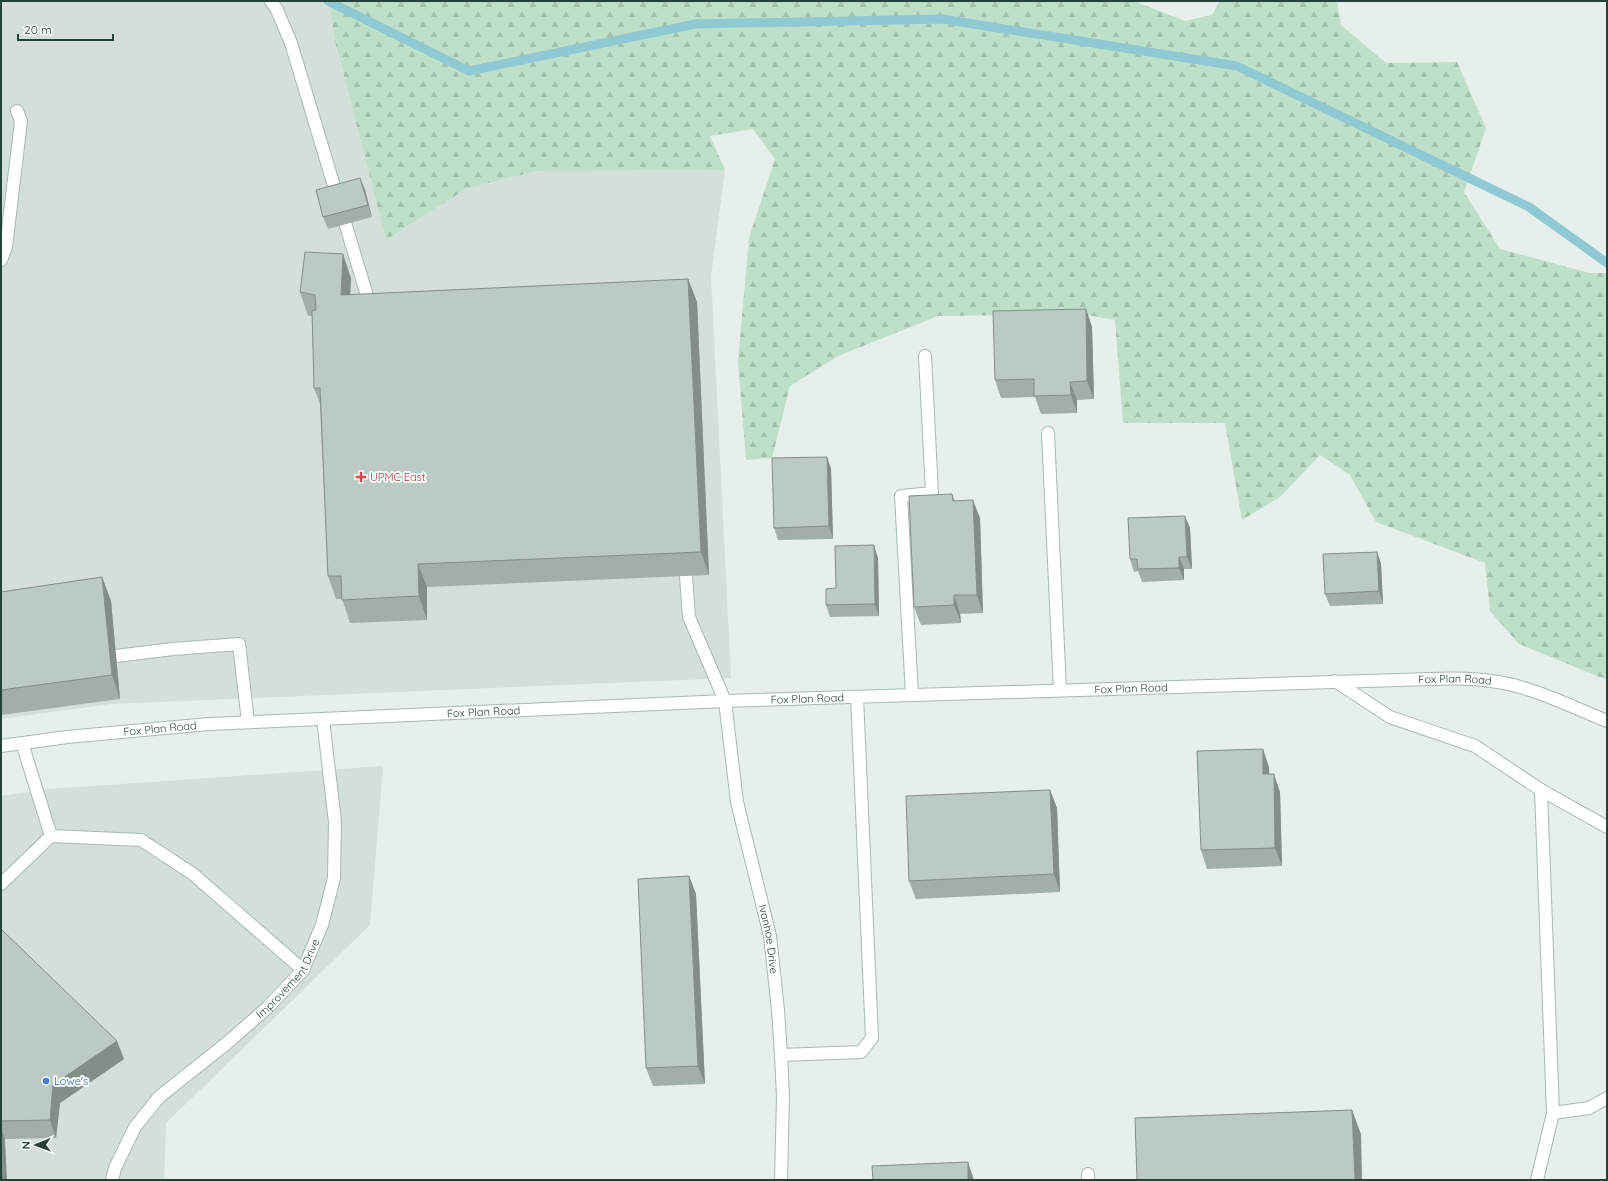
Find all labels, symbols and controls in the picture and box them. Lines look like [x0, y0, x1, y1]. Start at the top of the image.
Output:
scale bar [18, 16, 113, 42]
text: 20 m [24, 22, 52, 37]
place label: UPMC East [370, 470, 426, 484]
marker: UPMC East [355, 471, 367, 483]
street label: Fox Plan Road [1418, 671, 1492, 688]
street label: Fox Plan Road [1094, 680, 1168, 696]
street label: Fox Plan Road [770, 690, 844, 707]
street label: Fox Plan Road [447, 703, 521, 720]
street label: Fox Plan Road [123, 718, 197, 739]
street label: Ivanhoe Drive [755, 903, 781, 974]
street label: Improvement Drive [253, 937, 322, 1021]
place label: Lowe's [54, 1074, 88, 1088]
marker: Lowe's [41, 1076, 51, 1086]
north arrow [16, 1125, 56, 1165]
text: N [19, 1141, 33, 1149]

